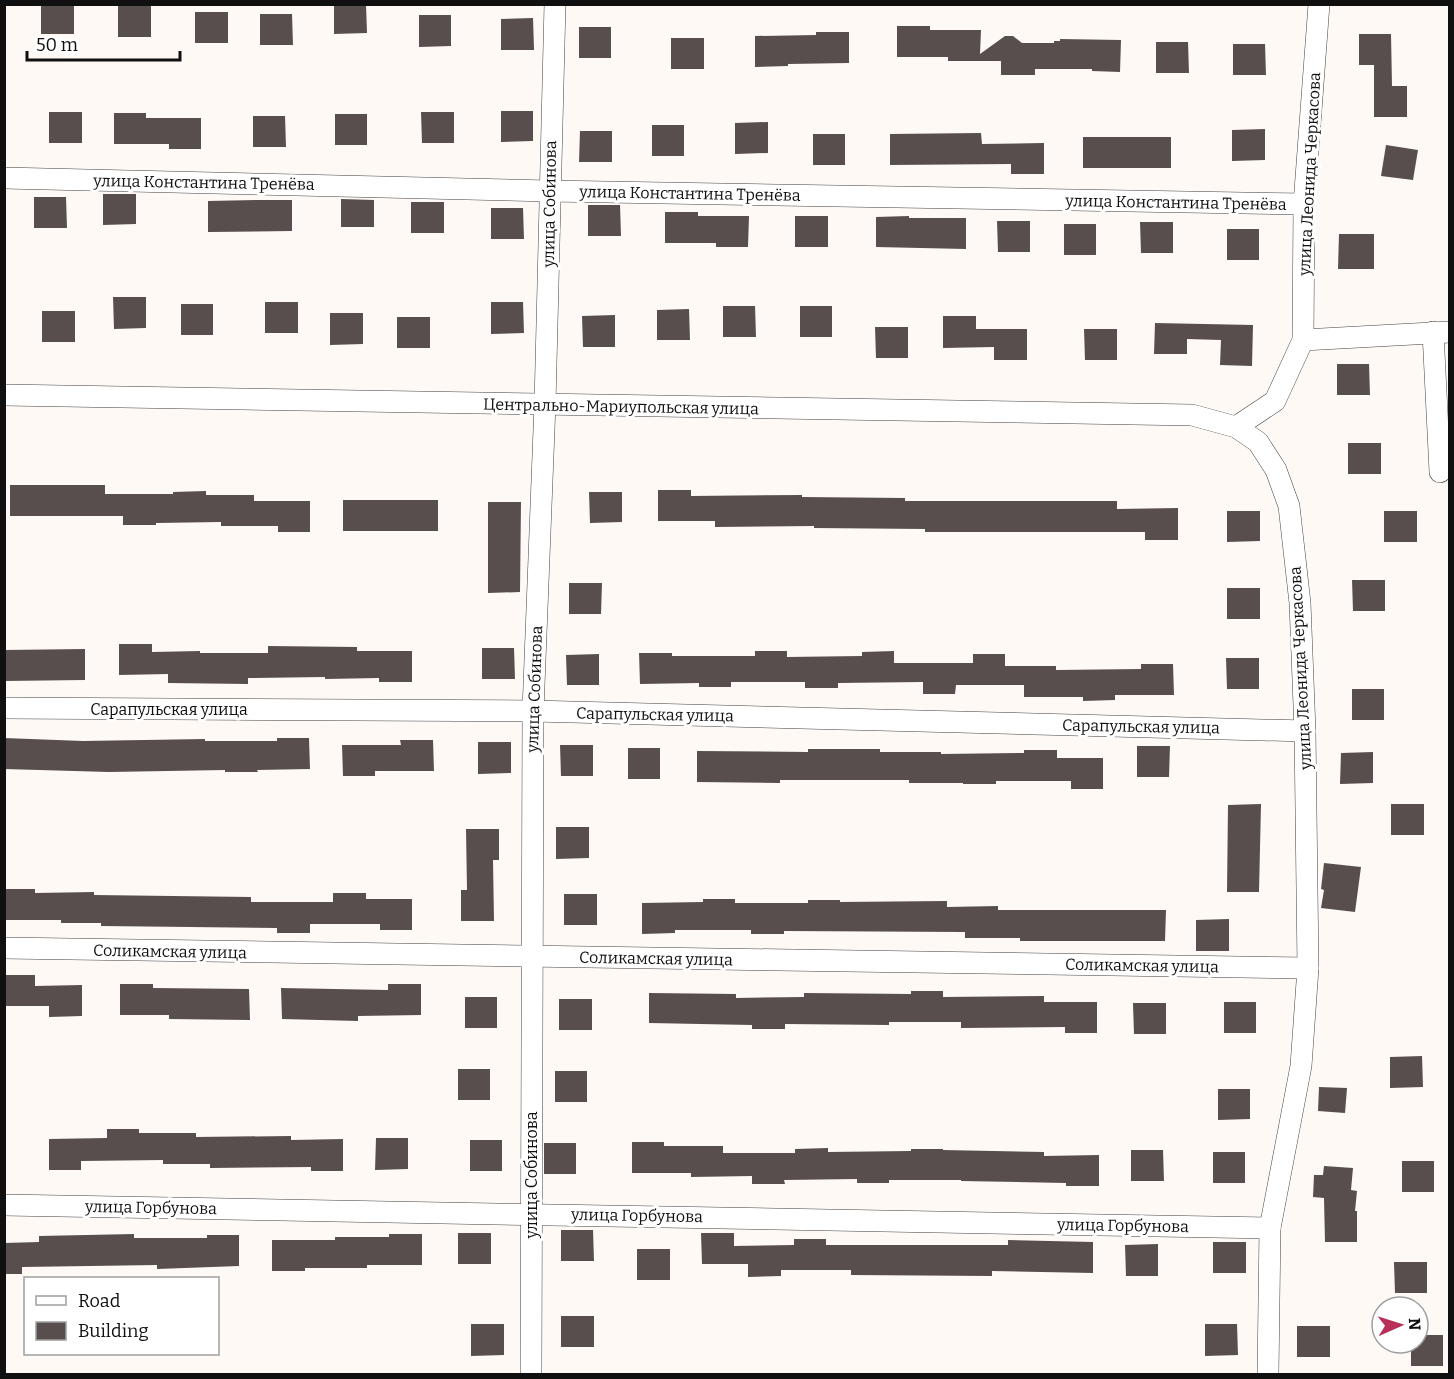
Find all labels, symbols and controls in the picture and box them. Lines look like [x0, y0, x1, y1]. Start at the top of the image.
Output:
scale bar [27, 24, 180, 62]
text: 50 m [36, 34, 78, 56]
street label: улица Леонида Черкасова [1295, 72, 1324, 277]
street label: улица Собинова [539, 140, 560, 269]
street label: улица Константина Тренёва [92, 171, 315, 194]
street label: улица Константина Тренёва [578, 182, 801, 205]
street label: улица Константина Тренёва [1064, 191, 1287, 214]
street label: Центрально-Мариупольская улица [483, 395, 759, 418]
street label: улица Леонида Черкасова [1286, 565, 1315, 771]
street label: улица Собинова [523, 625, 546, 754]
street label: Сарапульская улица [90, 700, 248, 719]
street label: Сарапульская улица [576, 704, 734, 725]
street label: Сарапульская улица [1062, 716, 1220, 737]
street label: Соликамская улица [93, 941, 247, 962]
street label: Соликамская улица [579, 948, 733, 969]
street label: Соликамская улица [1065, 955, 1219, 976]
street label: улица Собинова [522, 1111, 541, 1240]
street label: улица Горбунова [84, 1197, 217, 1218]
street label: улица Горбунова [570, 1205, 703, 1226]
street label: улица Горбунова [1056, 1215, 1189, 1236]
legend [24, 1277, 219, 1355]
text: Road [78, 1290, 121, 1312]
north arrow [1370, 1295, 1430, 1355]
text: N [1405, 1318, 1424, 1331]
text: Building [78, 1320, 149, 1342]

